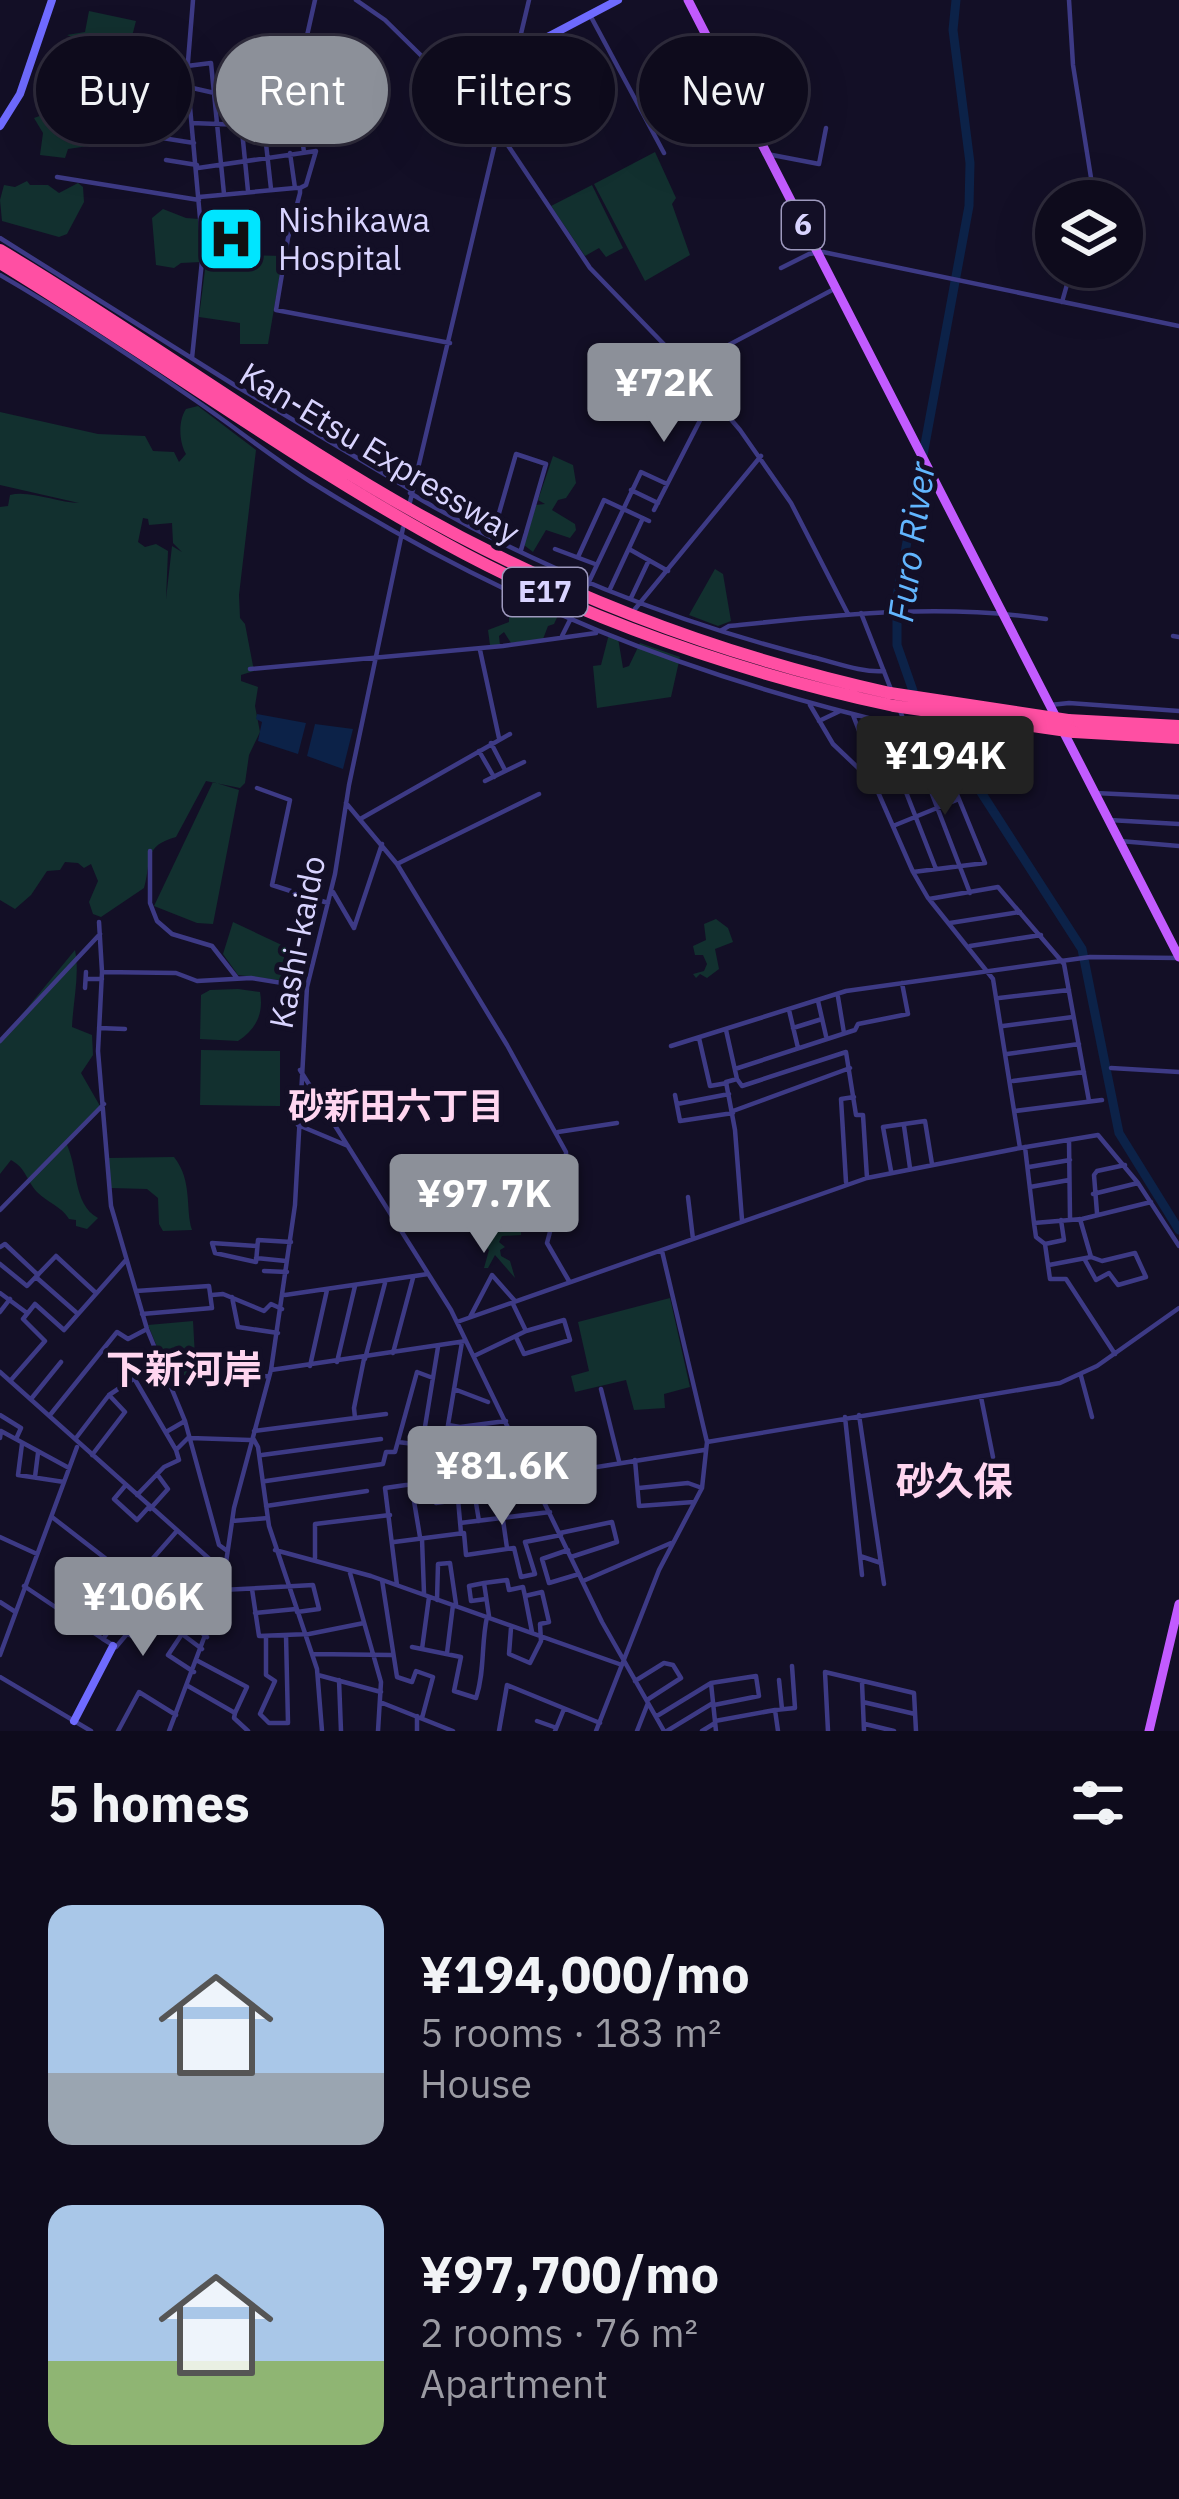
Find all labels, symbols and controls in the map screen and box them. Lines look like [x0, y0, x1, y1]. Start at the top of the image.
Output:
chip: Buy [36, 36, 192, 144]
chip: Rent [216, 36, 388, 144]
chip: Filters [412, 36, 615, 144]
chip: New [639, 36, 808, 144]
map controls [1035, 180, 1143, 288]
button: layers [1035, 180, 1143, 288]
place label: Nishikawa Hospital [278, 198, 430, 279]
road number: 6 [782, 201, 824, 249]
hospital icon: Nishikawa Hospital [196, 204, 266, 274]
pin: ¥72K [593, 343, 735, 445]
street label: Kan-Etsu Expressway [232, 352, 528, 553]
text: ¥72K [614, 356, 714, 407]
water label: Furo River [876, 458, 945, 625]
road number: E17 [503, 568, 587, 616]
pin: ¥194K [861, 716, 1029, 818]
text: ¥194K [884, 729, 1006, 780]
street label: Kashi-kaido [259, 852, 334, 1032]
district label: 砂新田六丁目 [288, 1082, 504, 1129]
pin: ¥97.7K [386, 1154, 582, 1256]
text: ¥97.7K [417, 1167, 551, 1218]
district label: 下新河岸 [106, 1343, 262, 1394]
pin: ¥81.6K [404, 1426, 600, 1528]
text: ¥81.6K [435, 1439, 569, 1490]
district label: 砂久保 [895, 1455, 1013, 1506]
pin: ¥106K [59, 1557, 227, 1659]
text: ¥106K [82, 1570, 204, 1621]
text: 5 homes [48, 1770, 250, 1836]
icon: filters [1065, 1770, 1131, 1836]
text: ¥194,000/mo [420, 1941, 750, 2007]
icon: home [144, 1953, 288, 2097]
text: 5 rooms · 183 m² [420, 2007, 722, 2058]
text: House [420, 2058, 532, 2109]
text: ¥97,700/mo [420, 2241, 719, 2307]
icon: home [144, 2253, 288, 2397]
text: 2 rooms · 76 m² [420, 2307, 698, 2358]
text: Apartment [420, 2358, 608, 2409]

